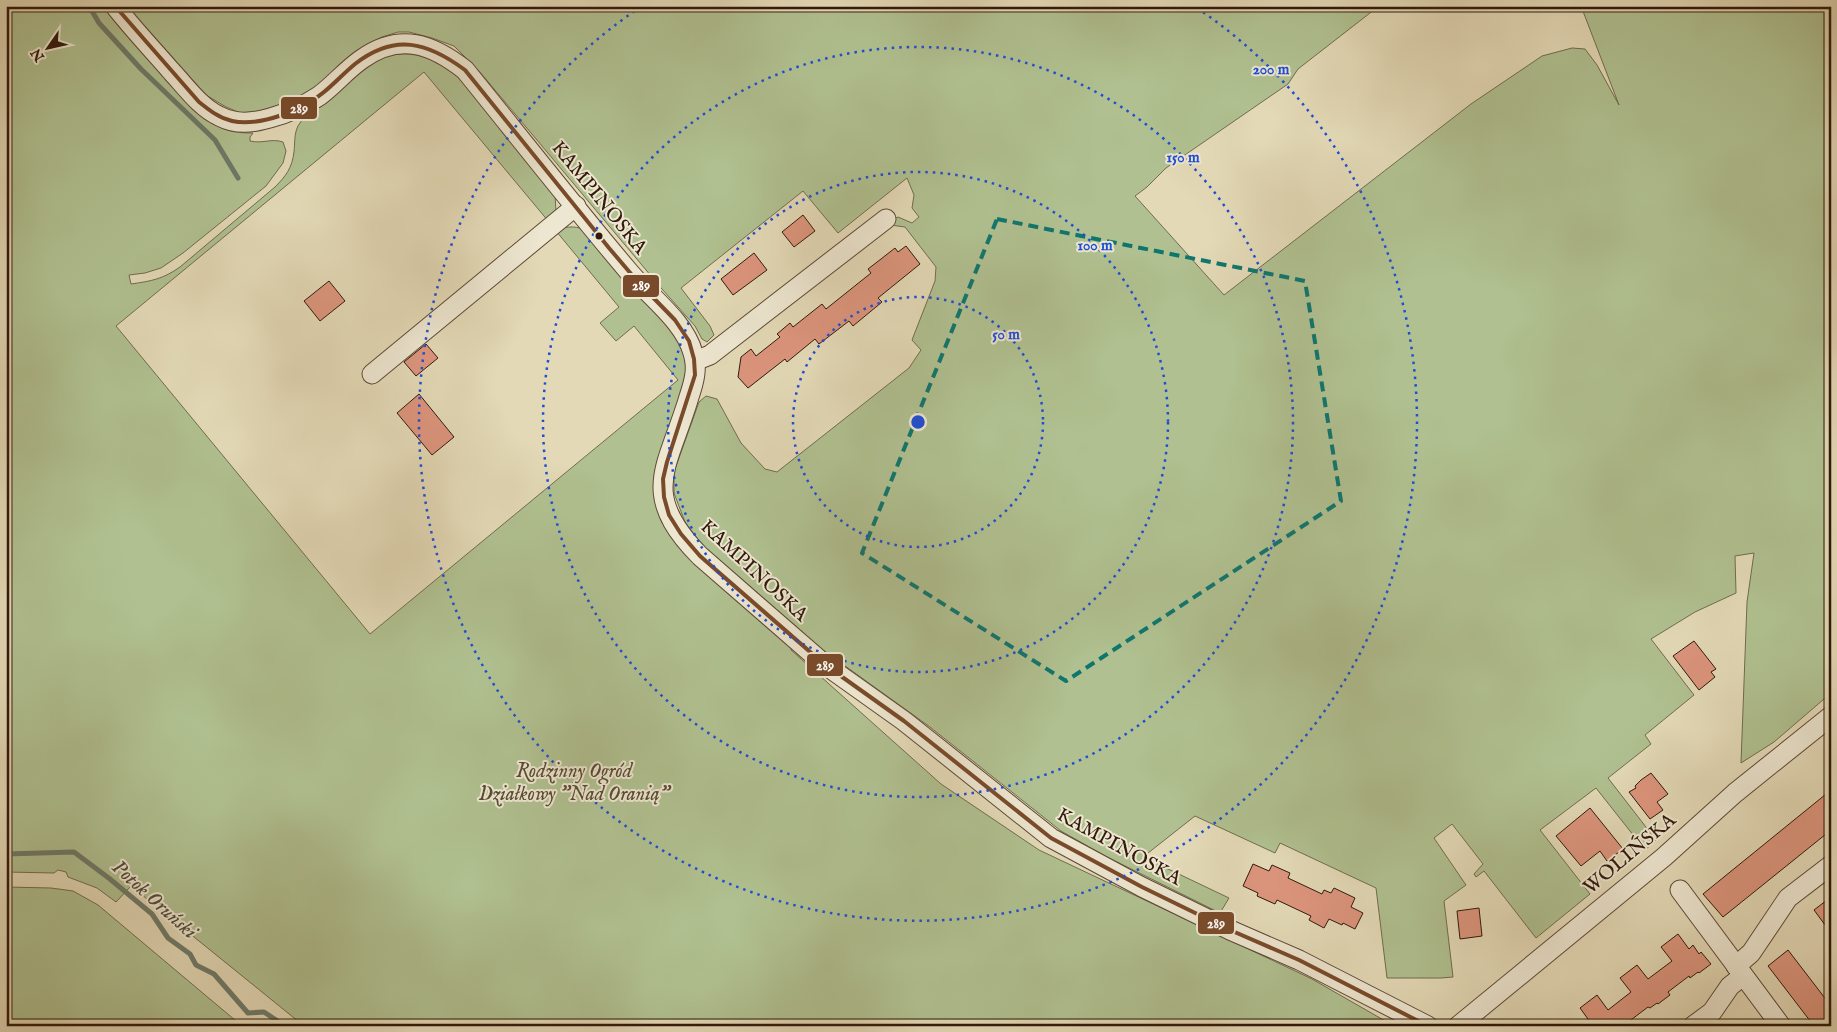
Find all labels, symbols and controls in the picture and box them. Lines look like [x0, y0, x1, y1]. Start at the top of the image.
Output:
north arrow [22, 22, 72, 72]
text: N [27, 45, 49, 66]
text: 200 m [1253, 60, 1290, 79]
line badge: 289 [280, 96, 318, 120]
text: 289 [290, 100, 308, 118]
street label: KAMPINOSKA [546, 136, 653, 260]
text: 150 m [1166, 148, 1200, 167]
unlabelled marker [594, 231, 604, 241]
text: 100 m [1077, 236, 1113, 255]
line badge: 289 [622, 274, 660, 298]
text: 289 [632, 277, 650, 295]
text: 50 m [992, 325, 1020, 344]
centre of rings [909, 413, 927, 431]
street label: KAMPINOSKA [695, 515, 814, 628]
line badge: 289 [806, 653, 844, 677]
text: 289 [816, 657, 834, 675]
park label: Rodzinny Ogród Działkowy "Nad Oranią" [478, 759, 672, 807]
street label: KAMPINOSKA [1052, 802, 1186, 892]
street label: WOLIŃSKA [1579, 808, 1682, 900]
water label: Potok Oruński [105, 854, 204, 947]
line badge: 289 [1197, 911, 1235, 935]
text: 289 [1207, 915, 1225, 933]

